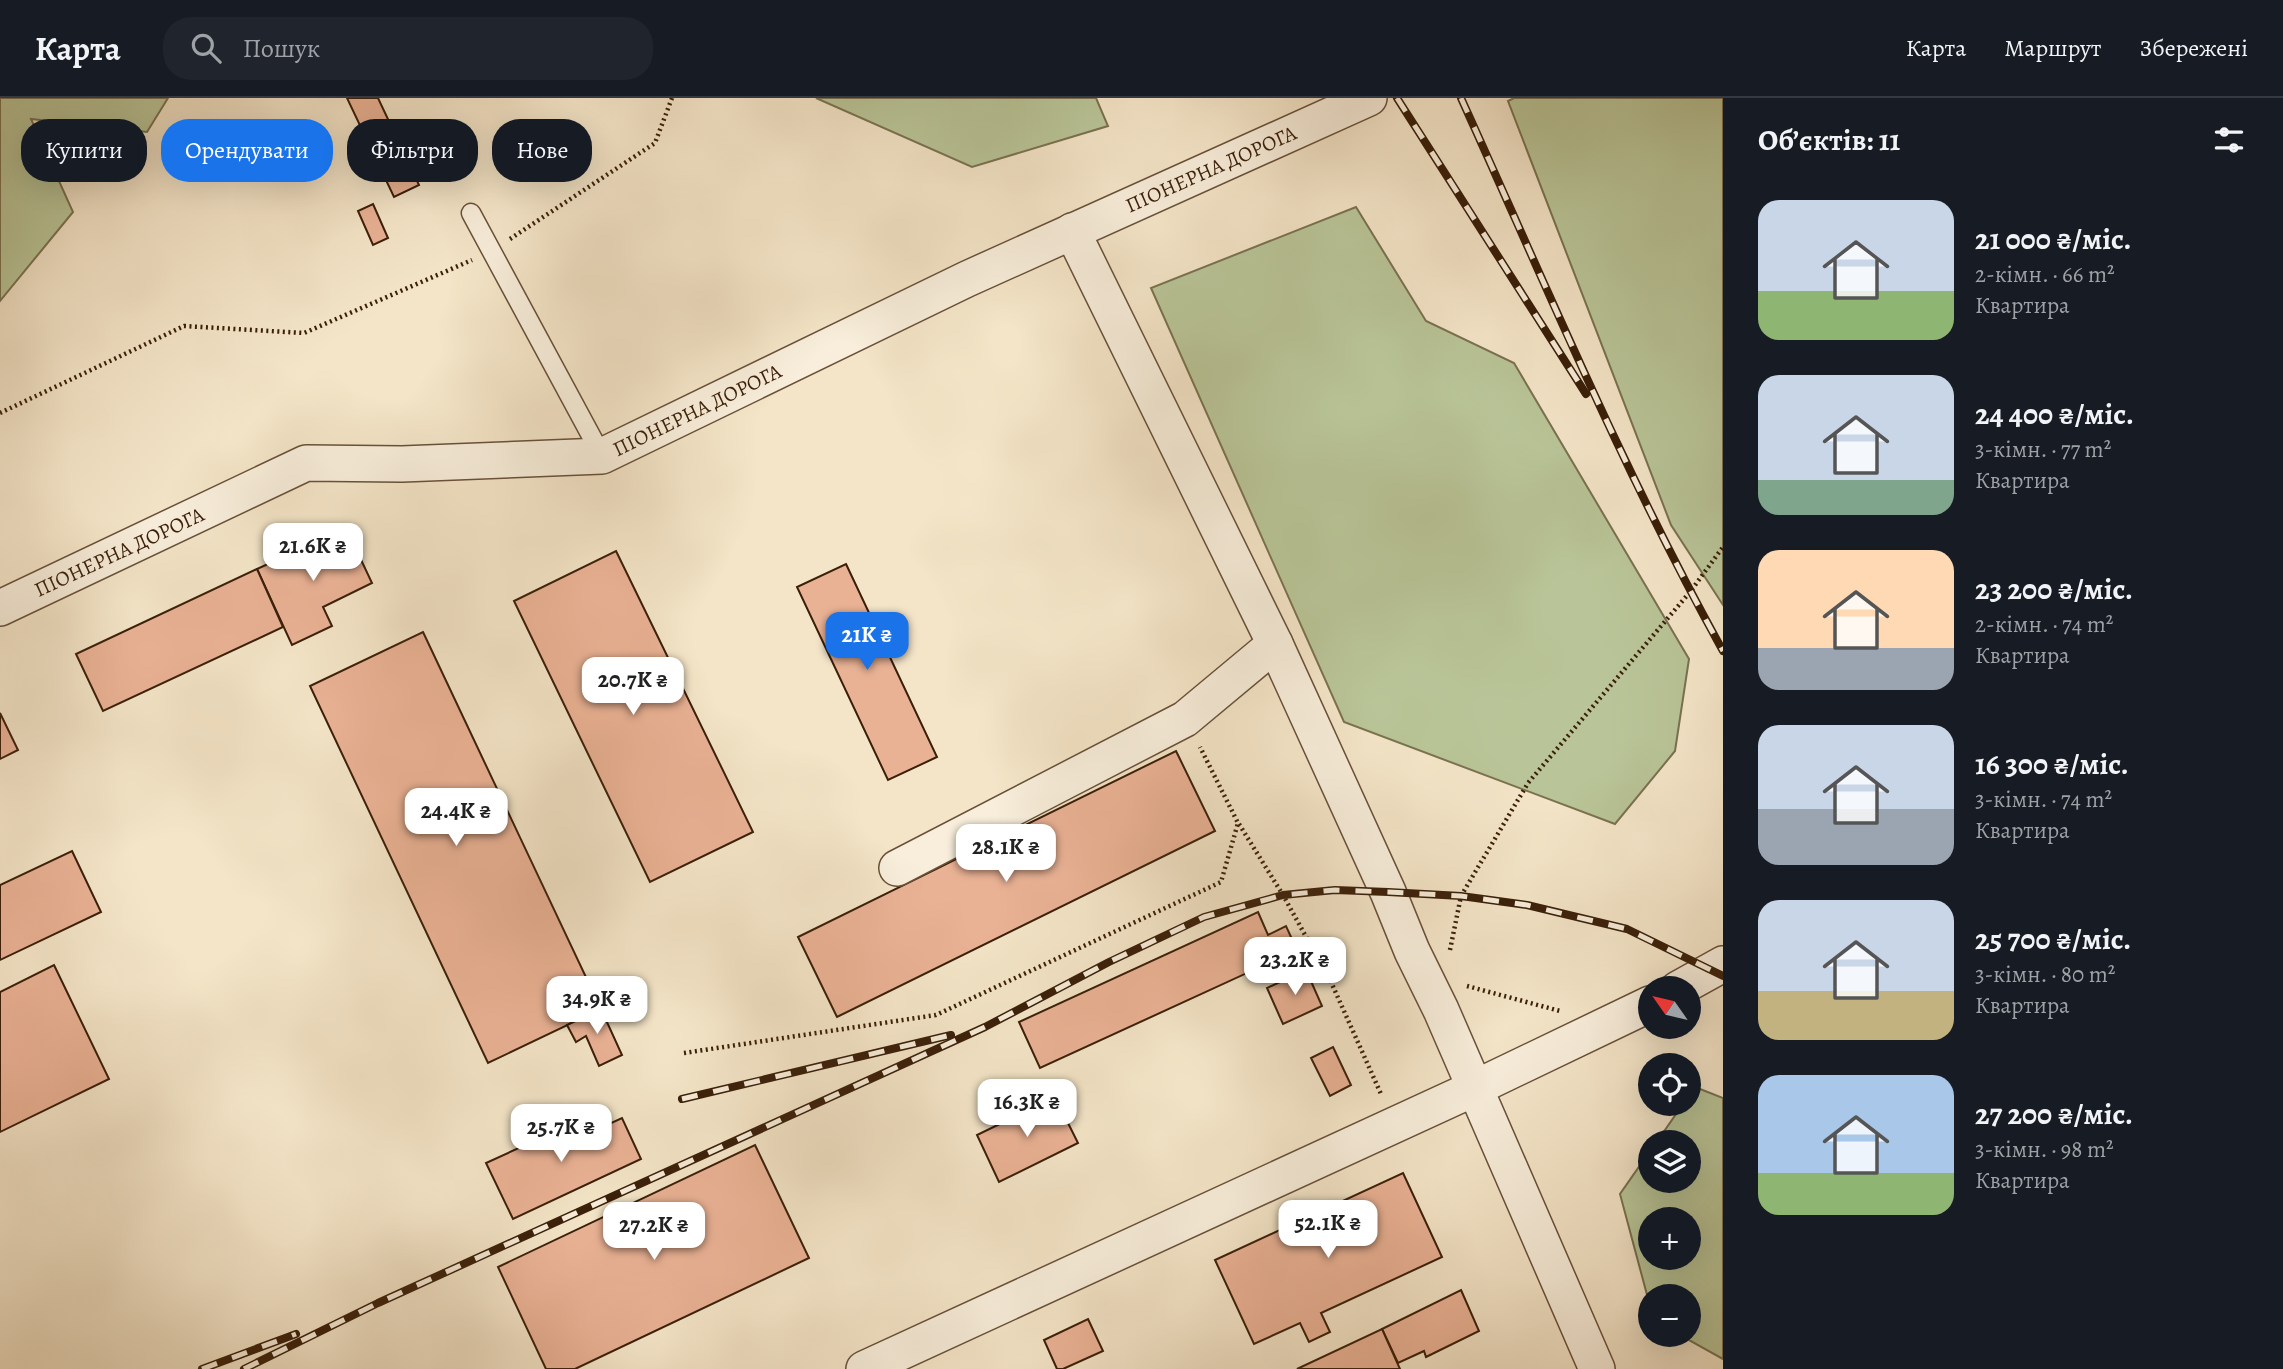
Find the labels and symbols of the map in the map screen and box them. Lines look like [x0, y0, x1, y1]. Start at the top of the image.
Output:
street label: ПІОНЕРНА ДОРОГА [1121, 118, 1302, 219]
street label: ПІОНЕРНА ДОРОГА [608, 357, 787, 463]
street label: ПІОНЕРНА ДОРОГА [30, 500, 209, 604]
pin: 21.6K ₴ [248, 524, 378, 583]
pin: 21K ₴ [818, 612, 916, 672]
pin: 20.7K ₴ [568, 658, 698, 717]
pin: 24.4K ₴ [391, 788, 521, 848]
pin: 28.1K ₴ [941, 824, 1071, 884]
pin: 23.2K ₴ [1230, 937, 1360, 997]
pin: 34.9K ₴ [532, 976, 662, 1036]
north arrow [1638, 976, 1701, 1040]
pin: 16.3K ₴ [962, 1080, 1092, 1139]
pin: 25.7K ₴ [496, 1104, 626, 1164]
pin: 52.1K ₴ [1263, 1200, 1393, 1260]
pin: 27.2K ₴ [589, 1202, 719, 1262]

